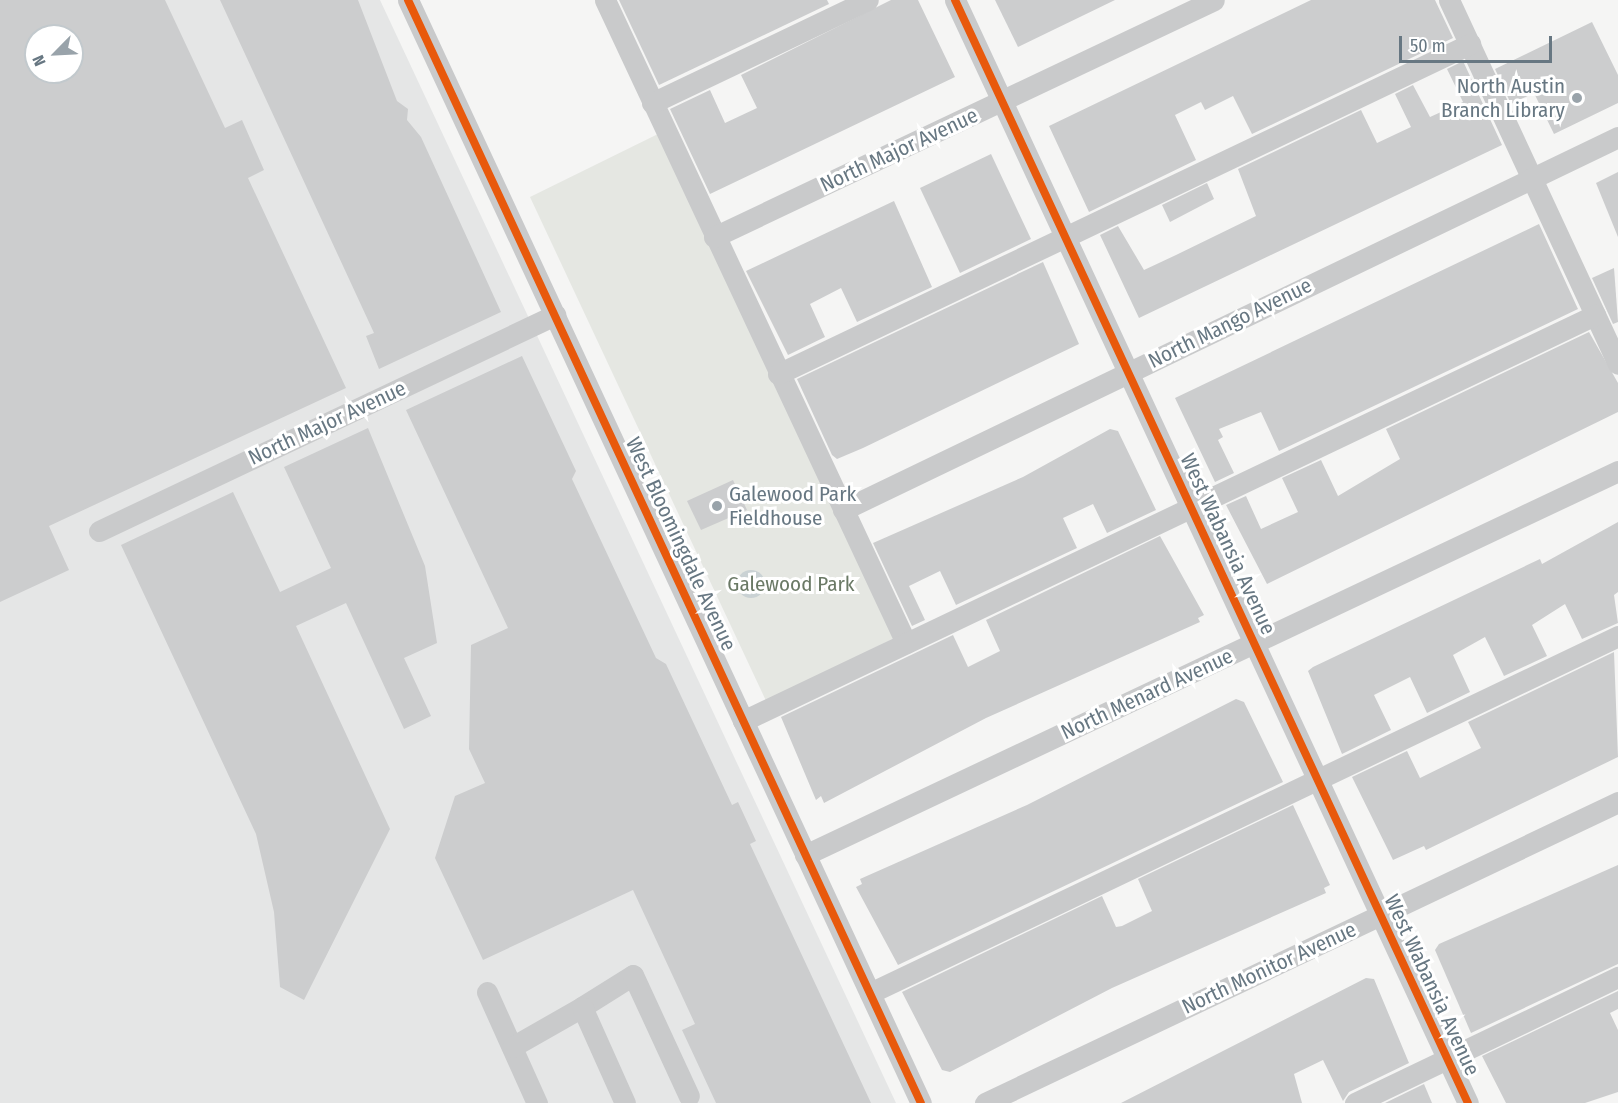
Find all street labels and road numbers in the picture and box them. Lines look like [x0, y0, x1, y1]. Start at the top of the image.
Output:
street label: North Major Avenue [816, 103, 982, 197]
street label: North Mango Avenue [1144, 272, 1316, 374]
street label: North Major Avenue [244, 376, 410, 470]
street label: West Bloomingdale Avenue [620, 433, 742, 655]
street label: West Wabansia Avenue [1175, 449, 1281, 639]
street label: North Menard Avenue [1057, 643, 1237, 745]
street label: West Wabansia Avenue [1379, 890, 1485, 1080]
street label: North Monitor Avenue [1178, 917, 1360, 1019]

